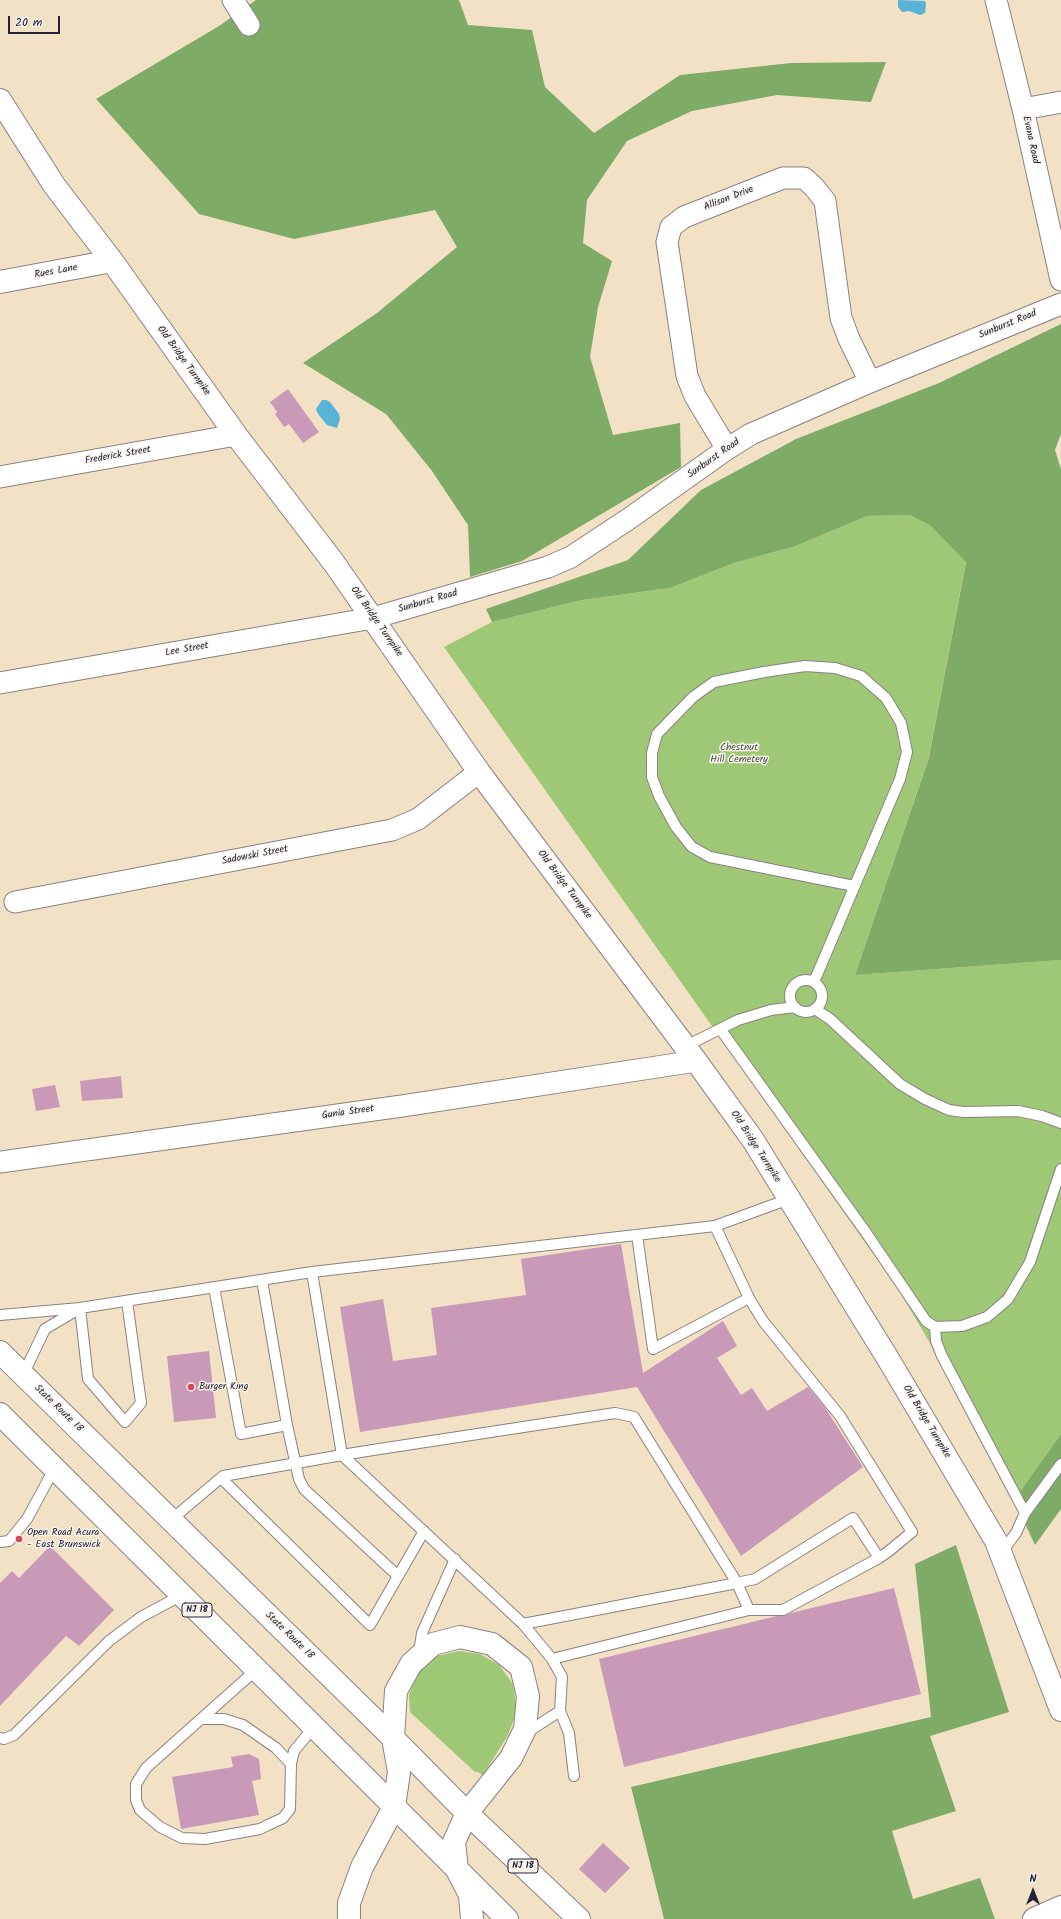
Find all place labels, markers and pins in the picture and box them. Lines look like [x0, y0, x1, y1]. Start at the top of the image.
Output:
place label: Burger King [199, 1381, 248, 1393]
marker: Burger King [186, 1382, 196, 1392]
place label: Open Road Acura - East Brunswick [27, 1527, 101, 1550]
marker: Open Road Acura - East Brunswick [14, 1534, 24, 1544]

